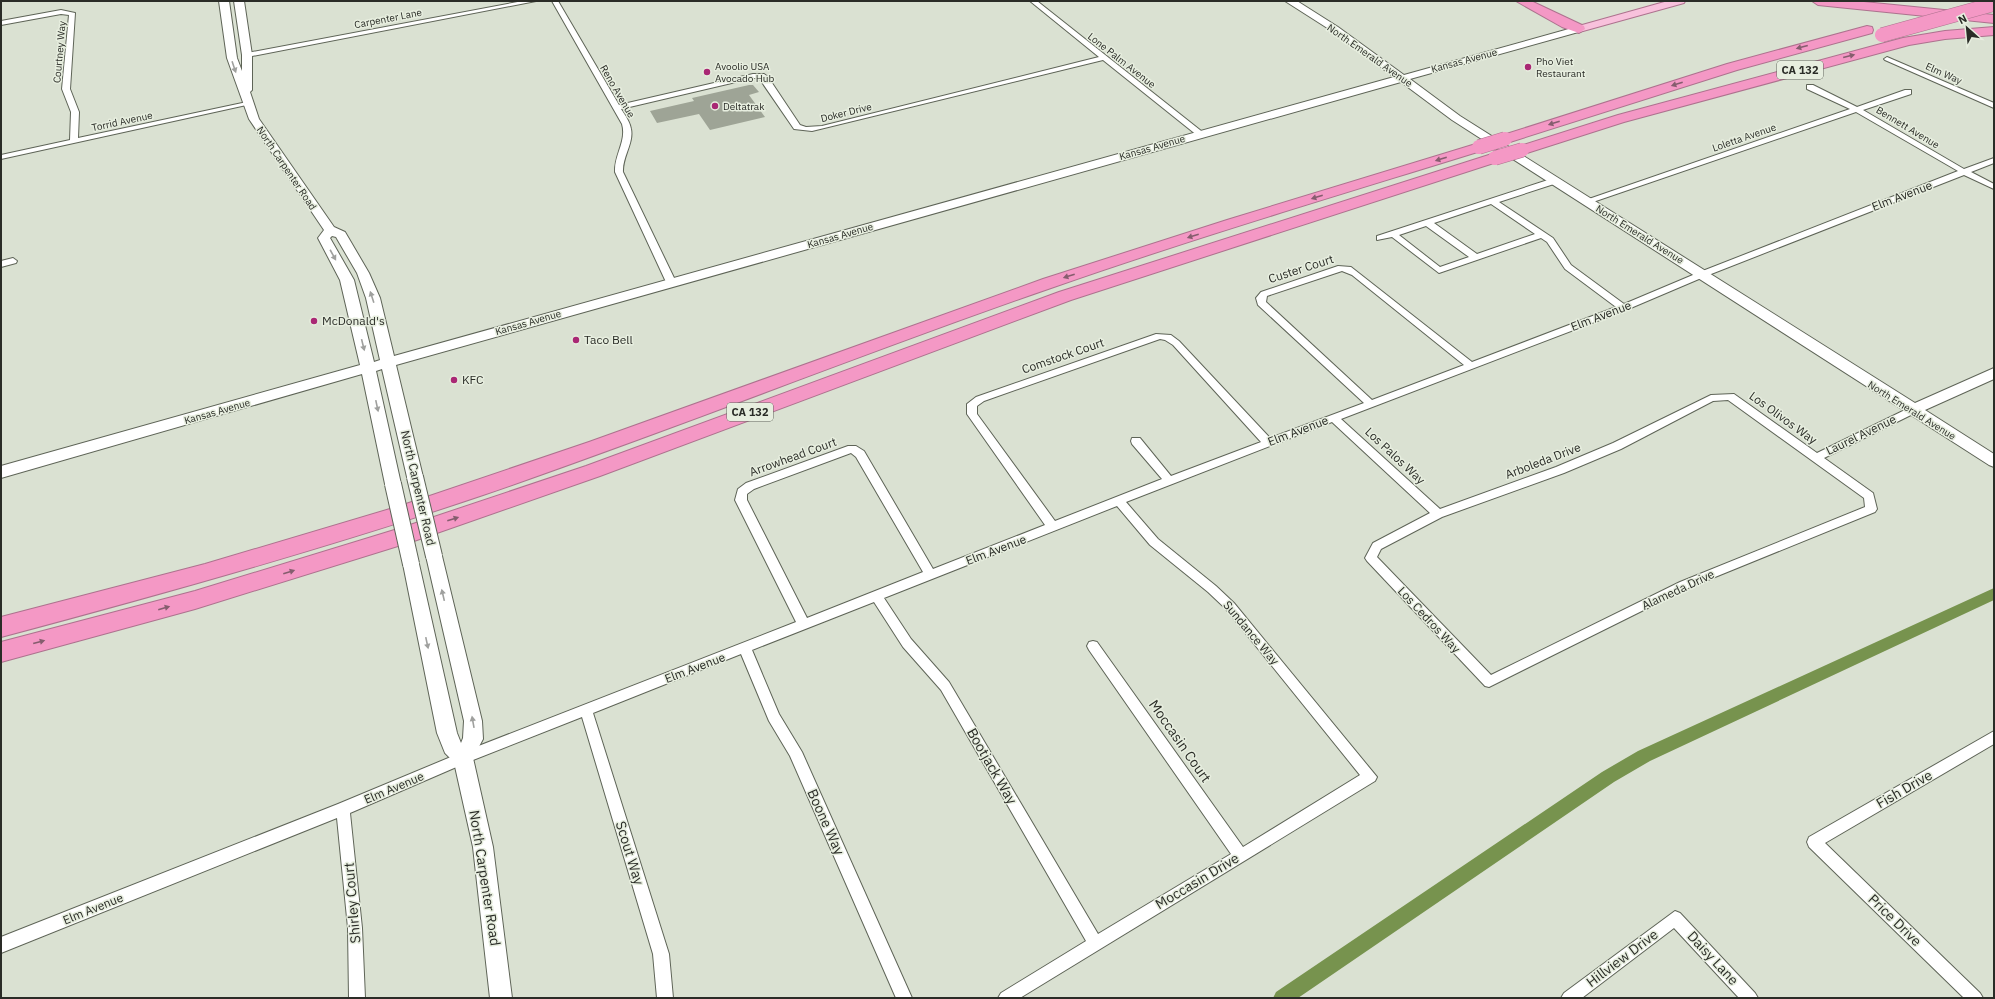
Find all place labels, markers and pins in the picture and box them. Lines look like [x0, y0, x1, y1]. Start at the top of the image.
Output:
place label: Pho Viet Restaurant [1536, 55, 1586, 80]
place label: Avoolio USA Avocado Hub [715, 60, 775, 85]
marker: Pho Viet Restaurant [1523, 62, 1533, 72]
marker: Avoolio USA Avocado Hub [702, 67, 712, 77]
place label: Deltatrak [723, 100, 765, 113]
marker: Deltatrak [710, 101, 720, 111]
place label: McDonald's [322, 313, 385, 328]
marker: McDonald's [309, 316, 319, 326]
place label: Taco Bell [584, 332, 633, 347]
marker: Taco Bell [571, 335, 581, 345]
place label: KFC [462, 372, 484, 387]
marker: KFC [449, 375, 459, 385]

